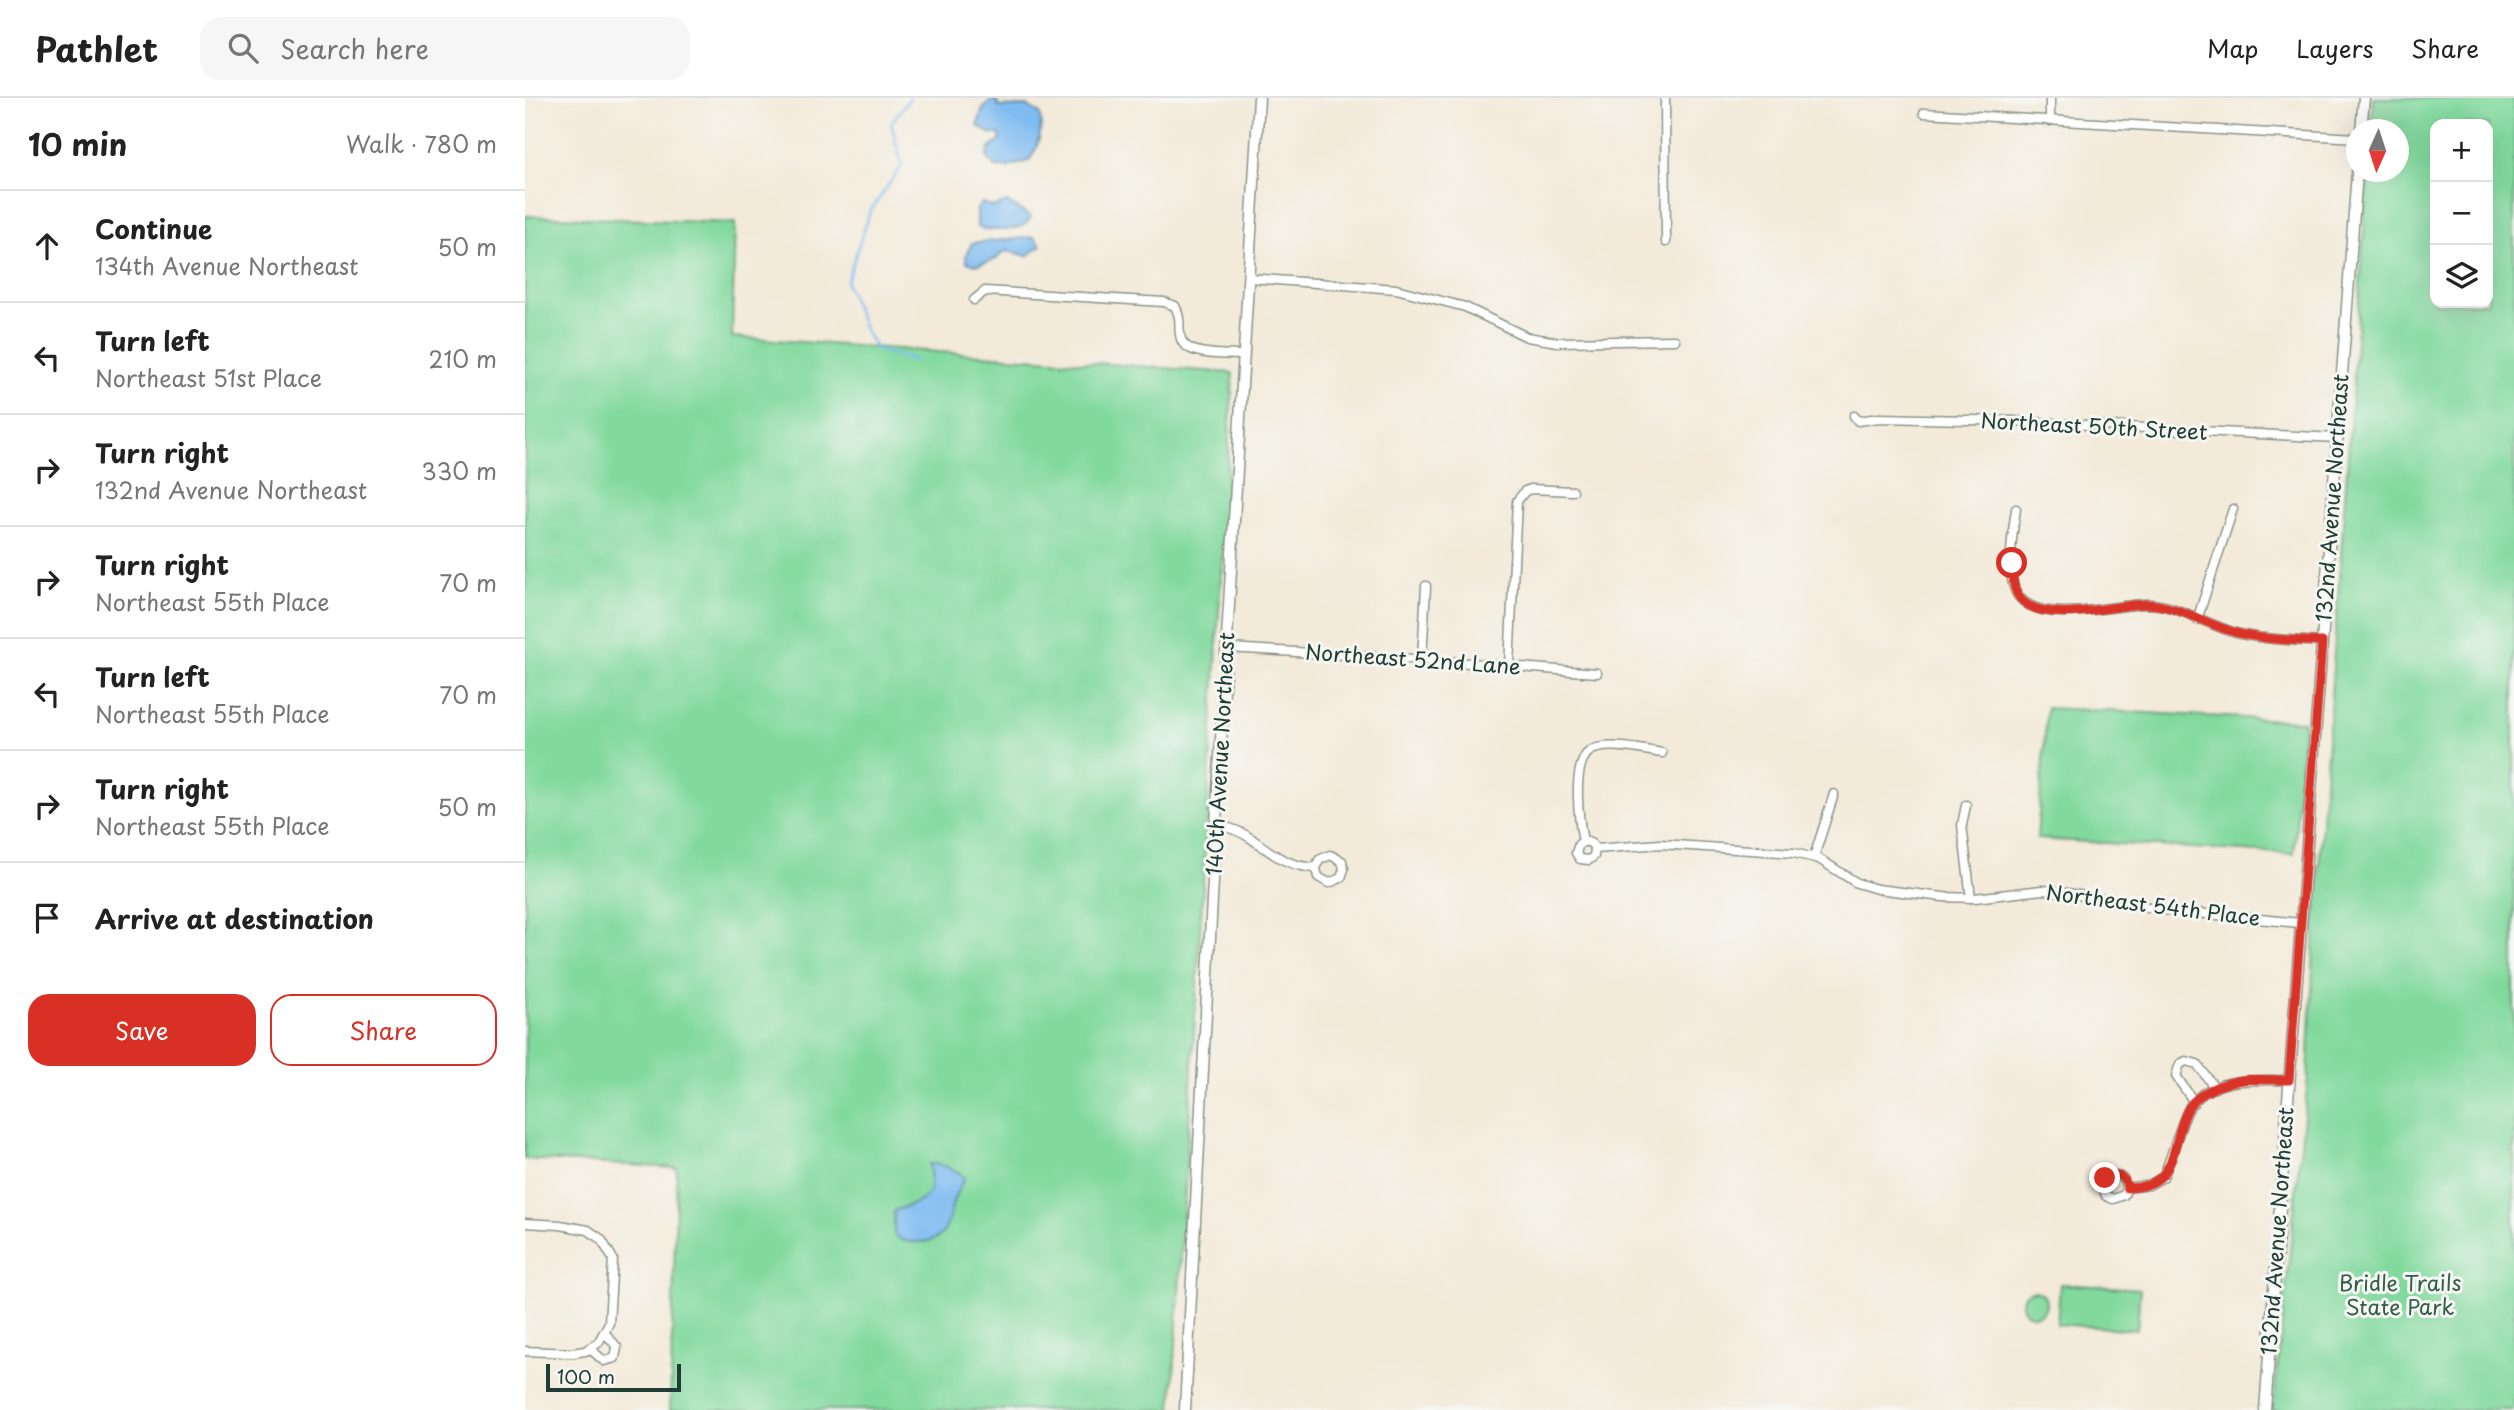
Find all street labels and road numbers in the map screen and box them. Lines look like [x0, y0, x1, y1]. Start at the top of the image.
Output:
street label: 132nd Avenue Northeast [2306, 373, 2356, 623]
street label: Northeast 50th Street [1980, 403, 2208, 447]
street label: 140th Avenue Northeast [1197, 631, 1241, 876]
street label: Northeast 52nd Lane [1304, 635, 1522, 682]
street label: Northeast 54th Place [2044, 875, 2262, 933]
street label: 132nd Avenue Northeast [2251, 1106, 2301, 1356]

